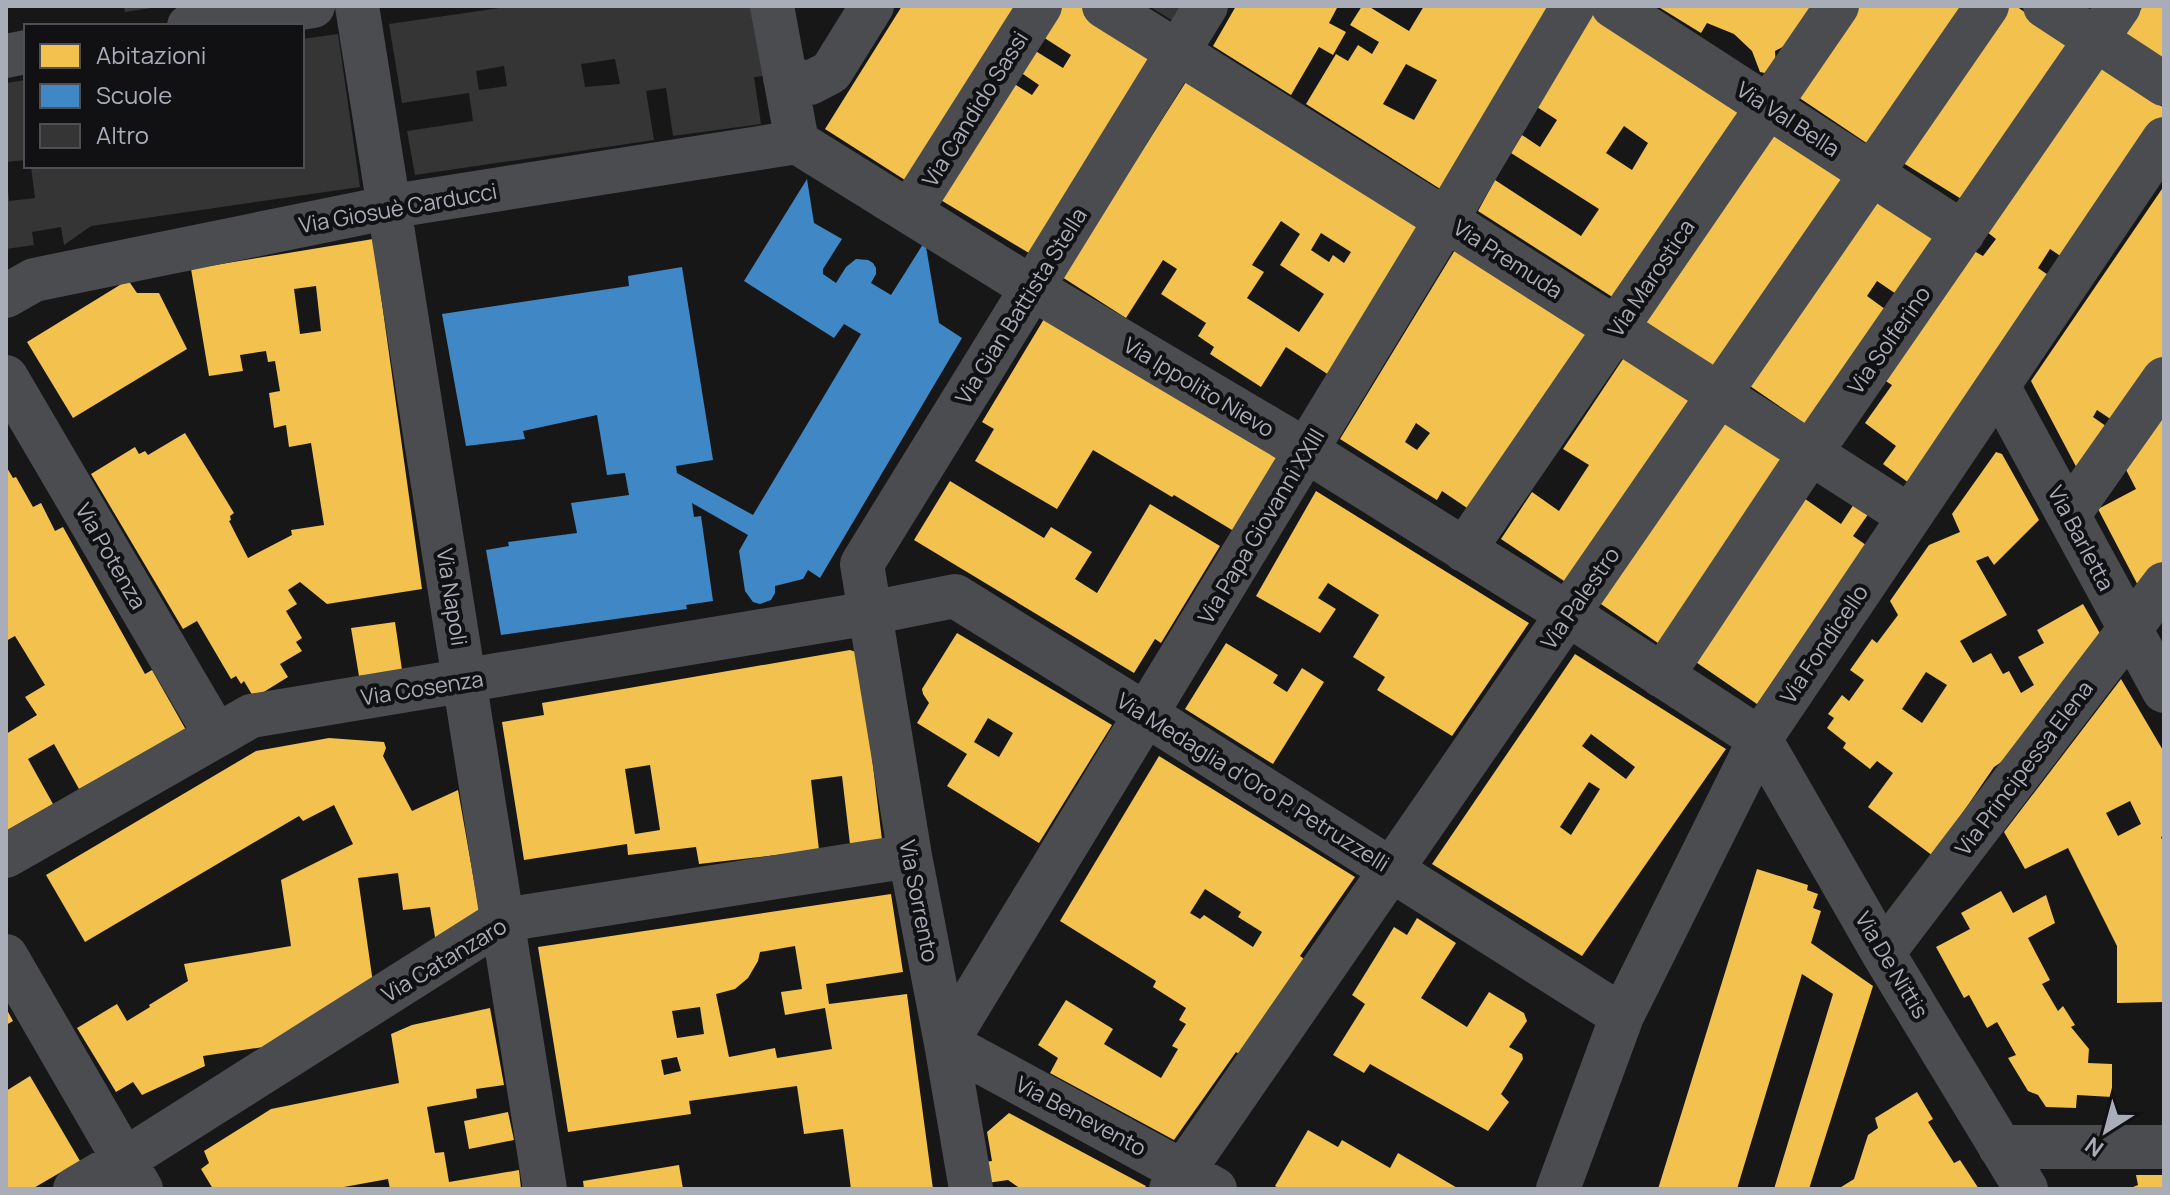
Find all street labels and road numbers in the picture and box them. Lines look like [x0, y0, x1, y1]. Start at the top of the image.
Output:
street label: Via Candido Sassi [915, 25, 1035, 193]
street label: Via Val Bella [1731, 74, 1845, 164]
street label: Via Giosuè Carducci [297, 176, 499, 240]
street label: Via Gian Battista Stella [948, 202, 1094, 410]
street label: Via Premuda [1447, 212, 1569, 306]
street label: Via Marostica [1601, 213, 1701, 343]
street label: Via Solferino [1841, 280, 1937, 400]
street label: Via Ippolito Nievo [1118, 330, 1280, 444]
street label: Via Papa Giovanni XXIII [1191, 423, 1331, 629]
street label: Via Barletta [2041, 480, 2121, 596]
street label: Via Potenza [69, 497, 153, 615]
street label: Via Palestro [1534, 541, 1626, 655]
street label: Via Napoli [430, 546, 474, 648]
street label: Via Fondicello [1773, 579, 1875, 709]
street label: Via Cosenza [359, 664, 485, 712]
street label: Via Principessa Elena [1948, 674, 2100, 862]
street label: Via Medaglia d'Oro P. Petruzzelli [1111, 685, 1395, 879]
street label: Via Sorrento [892, 837, 946, 965]
street label: Via De Nittis [1848, 906, 1936, 1024]
street label: Via Catanzaro [376, 911, 512, 1009]
street label: Via Benevento [1010, 1069, 1152, 1163]

